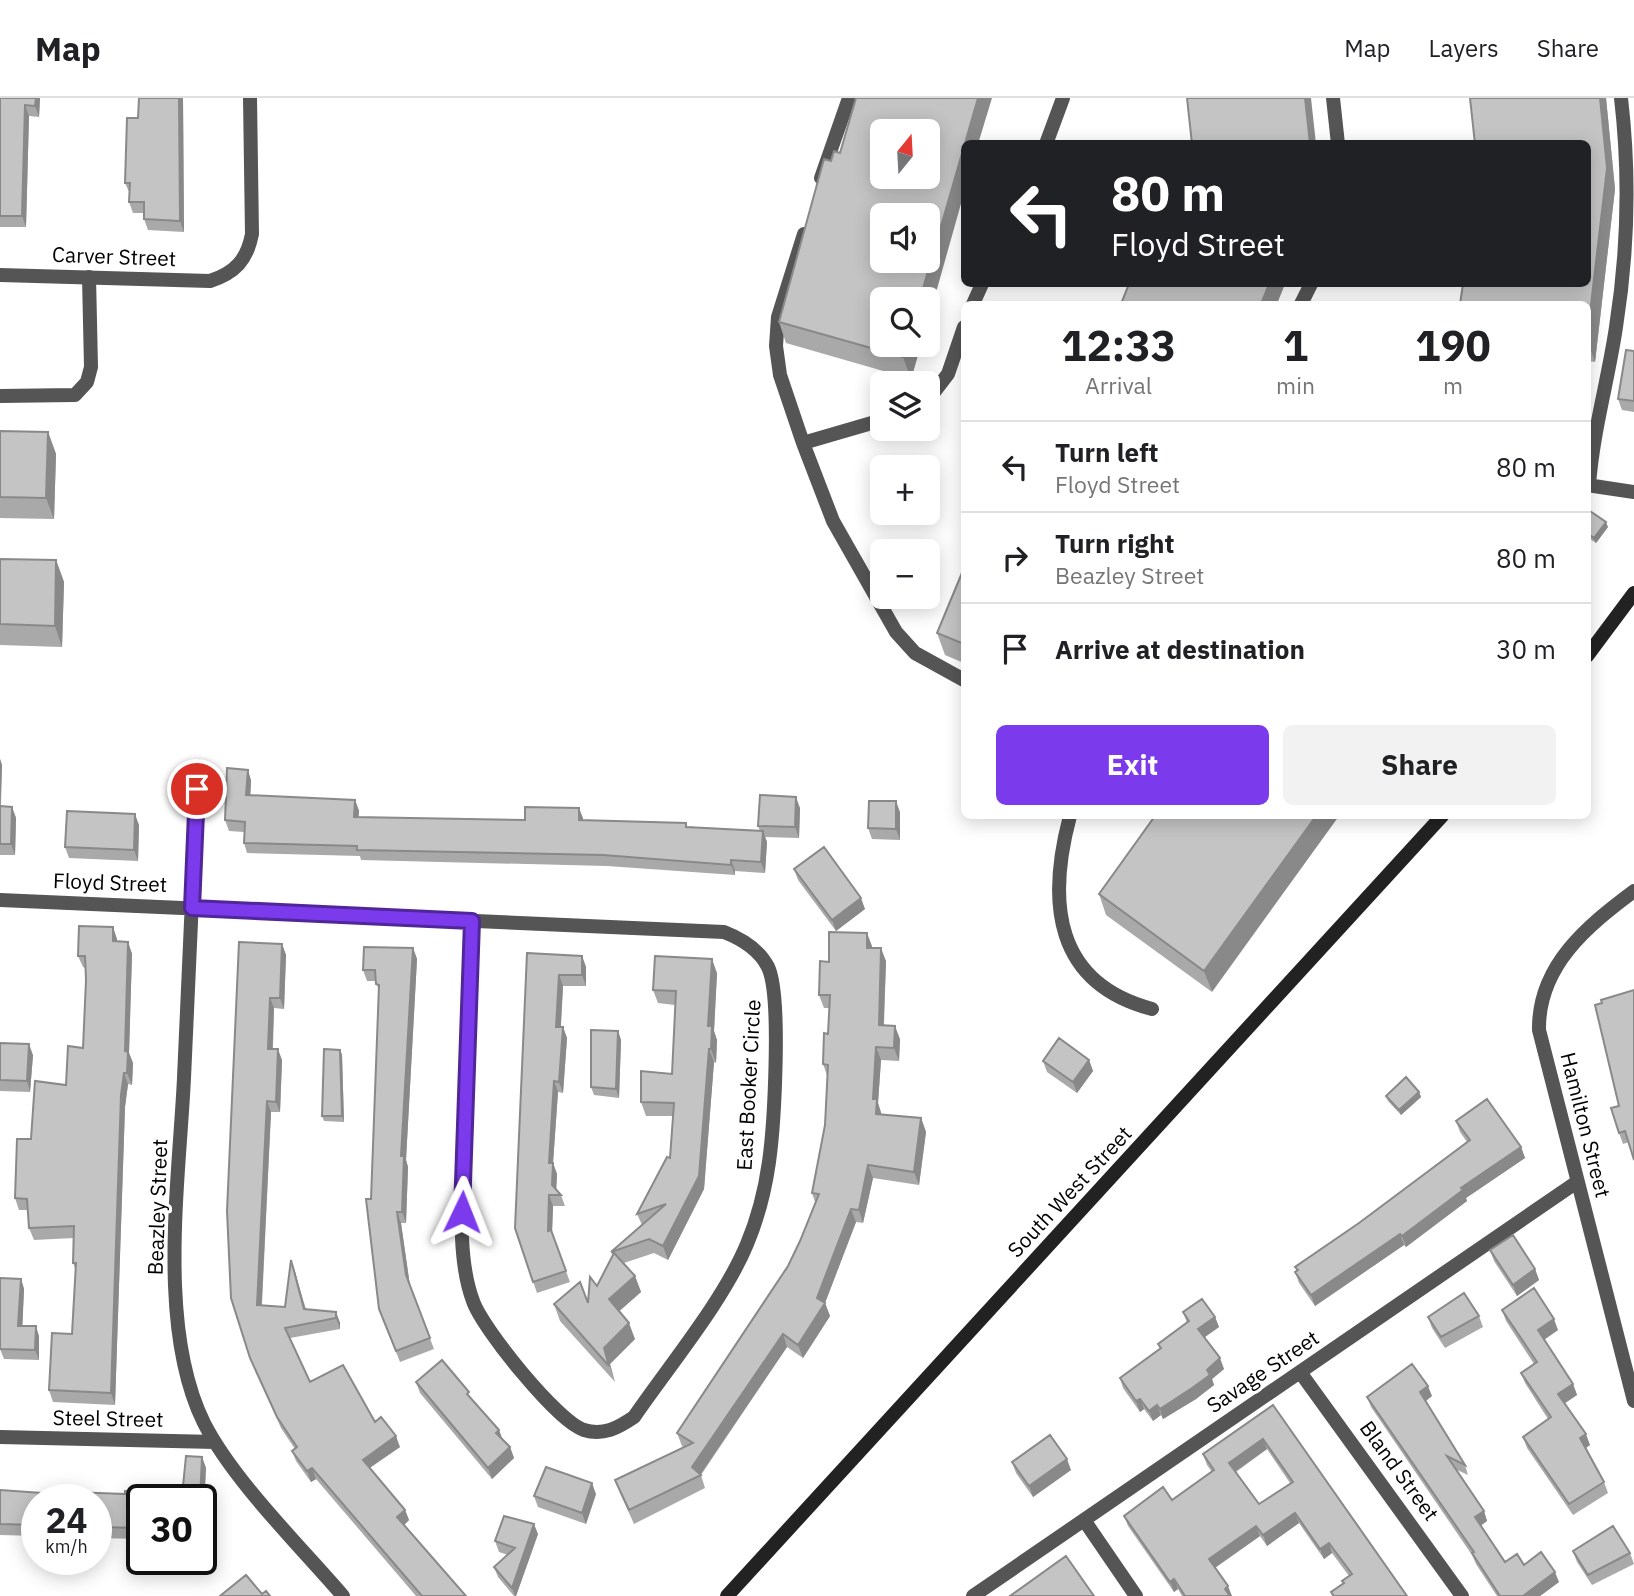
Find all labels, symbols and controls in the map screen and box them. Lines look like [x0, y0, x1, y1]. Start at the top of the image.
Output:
text: Map [35, 27, 101, 70]
text: Map [1344, 32, 1391, 64]
text: Layers [1429, 32, 1499, 64]
text: Share [1537, 32, 1599, 64]
north arrow [870, 119, 940, 189]
map controls [870, 119, 940, 609]
text: 80 m [1111, 161, 1225, 224]
icon: left [996, 168, 1087, 259]
button: sound [870, 203, 940, 273]
text: Floyd Street [1111, 223, 1285, 265]
street label: Carver Street [52, 240, 177, 272]
button: search [870, 287, 940, 357]
text: 12:33 [1061, 318, 1176, 373]
text: 1 [1283, 318, 1308, 373]
text: 190 [1415, 318, 1491, 373]
text: Arrival [1085, 370, 1152, 400]
text: min [1276, 370, 1315, 400]
text: m [1443, 370, 1463, 400]
button: layers [870, 371, 940, 441]
text: Turn left [1055, 435, 1158, 469]
icon: left [996, 448, 1034, 486]
text: 80 m [1496, 450, 1556, 484]
button: + [870, 455, 940, 525]
text: Floyd Street [1055, 469, 1180, 499]
text: Turn right [1055, 526, 1174, 560]
button: − [870, 539, 940, 609]
icon: right [996, 539, 1034, 577]
text: 80 m [1496, 541, 1556, 575]
text: Beazley Street [1055, 560, 1204, 590]
icon: arrive [996, 630, 1034, 668]
text: Arrive at destination [1055, 632, 1305, 666]
text: 30 m [1496, 632, 1556, 666]
button: Exit [996, 725, 1269, 805]
button: Share [1283, 725, 1556, 805]
pin [167, 759, 227, 819]
icon: arrive [178, 770, 216, 808]
street label: Floyd Street [52, 866, 168, 898]
street label: East Booker Circle [730, 998, 766, 1171]
street label: Hamilton Street [1554, 1049, 1618, 1200]
street label: South West Street [1001, 1120, 1138, 1263]
street label: Beazley Street [141, 1138, 173, 1276]
position arrow [425, 1175, 499, 1249]
street label: Savage Street [1201, 1323, 1324, 1419]
street label: Steel Street [52, 1403, 164, 1433]
street label: Bland Street [1354, 1415, 1446, 1526]
speed limit sign: 30 [126, 1484, 217, 1575]
text: 24 [45, 1497, 88, 1543]
text: km/h [45, 1535, 88, 1558]

